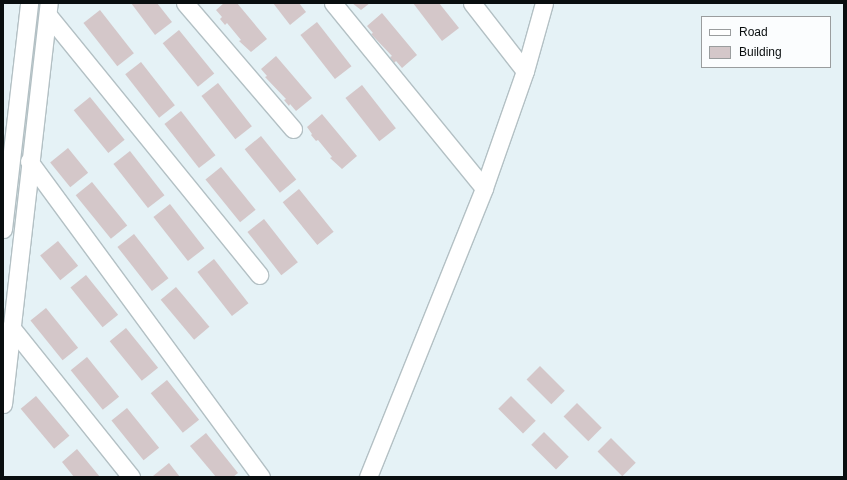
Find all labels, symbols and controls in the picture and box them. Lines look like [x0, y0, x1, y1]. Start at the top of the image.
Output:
legend [701, 16, 831, 68]
text: Road [739, 25, 768, 39]
text: Building [739, 45, 782, 59]

